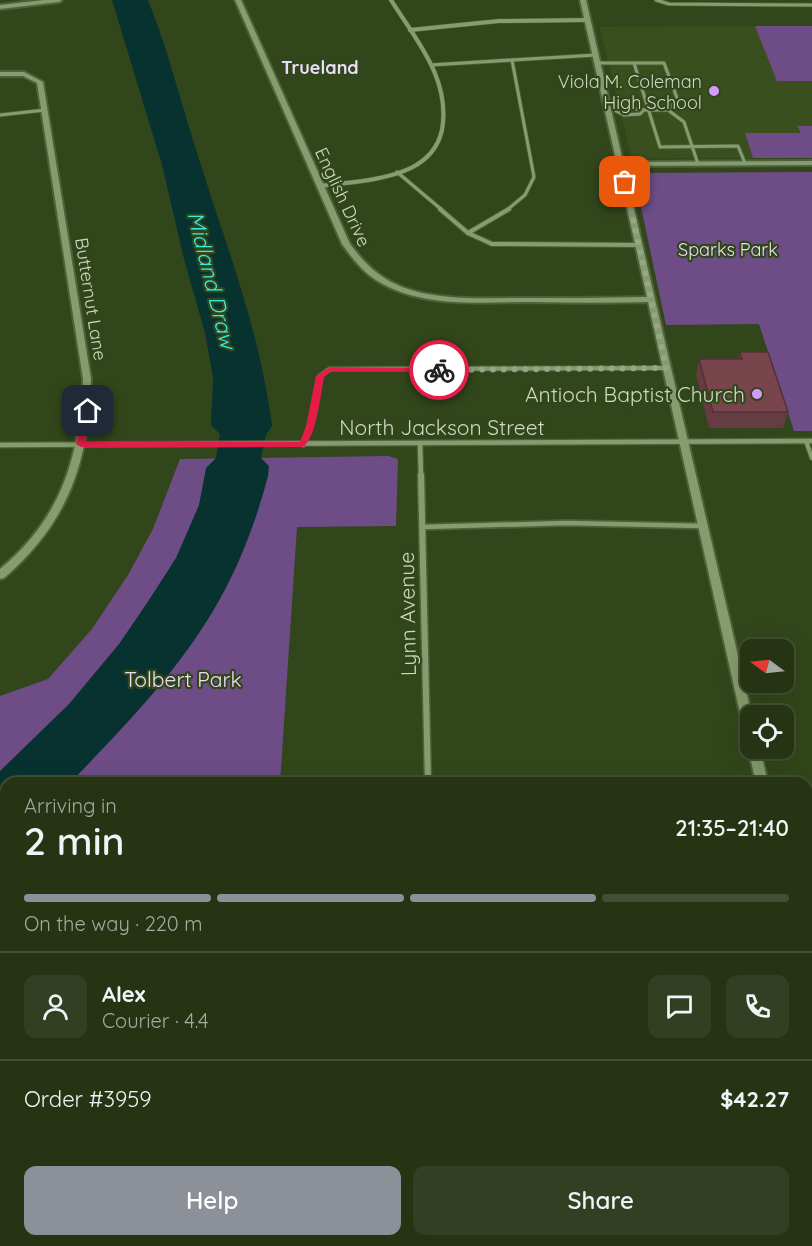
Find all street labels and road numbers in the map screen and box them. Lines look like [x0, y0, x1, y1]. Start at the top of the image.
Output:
street label: English Drive [310, 144, 376, 250]
street label: Butternut Lane [70, 236, 112, 362]
street label: North Jackson Street [339, 414, 545, 440]
street label: Lynn Avenue [393, 552, 421, 676]

